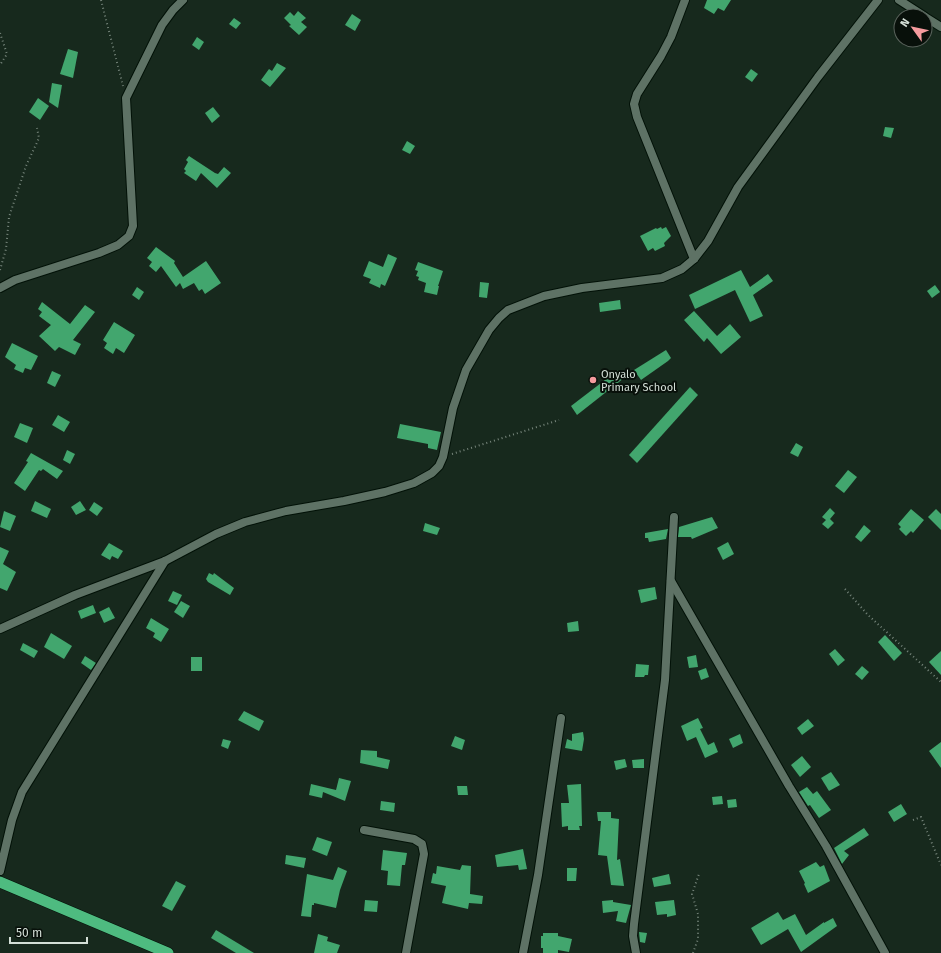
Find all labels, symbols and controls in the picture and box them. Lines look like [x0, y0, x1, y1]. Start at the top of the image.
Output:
north arrow [893, 8, 933, 48]
text: N [898, 16, 912, 29]
place label: Onyalo Primary School [601, 368, 676, 394]
marker: Onyalo Primary School [588, 375, 598, 385]
scale bar [10, 919, 87, 945]
text: 50 m [16, 926, 42, 940]

